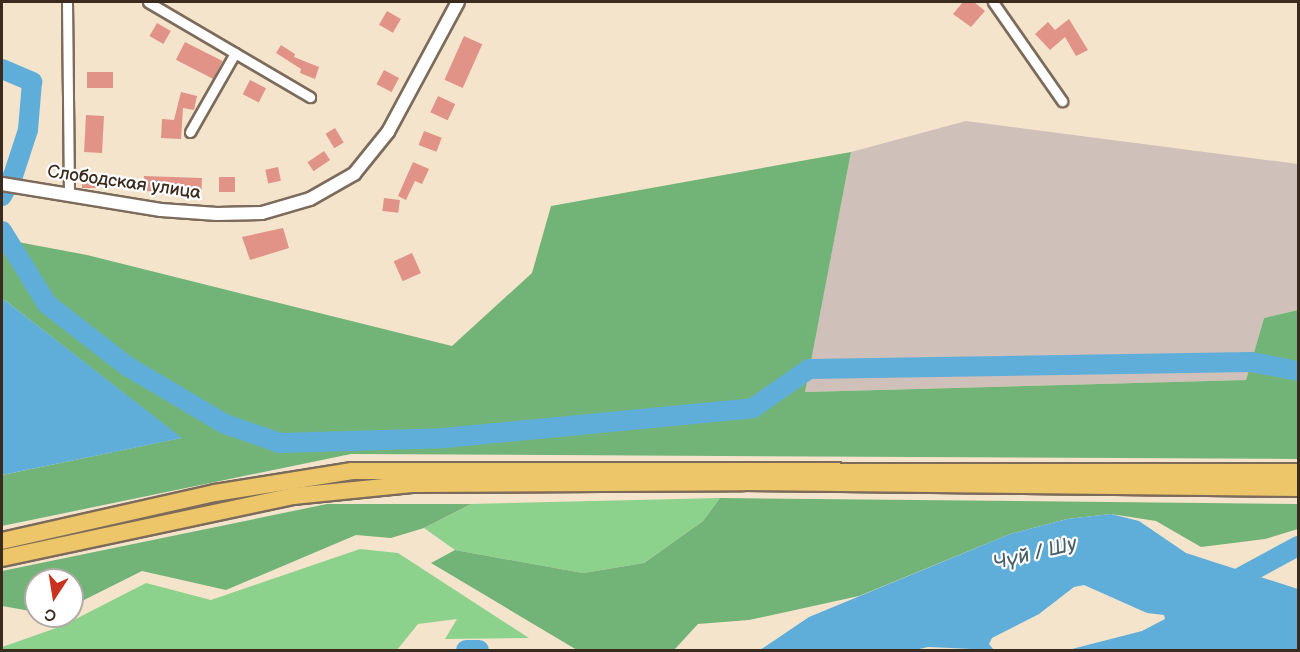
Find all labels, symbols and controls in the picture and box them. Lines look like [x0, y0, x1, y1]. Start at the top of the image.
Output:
street label: Слободская улица [46, 162, 202, 204]
water label: Чүй / Шу [991, 532, 1079, 576]
north arrow [24, 568, 84, 628]
text: С [43, 604, 58, 625]

